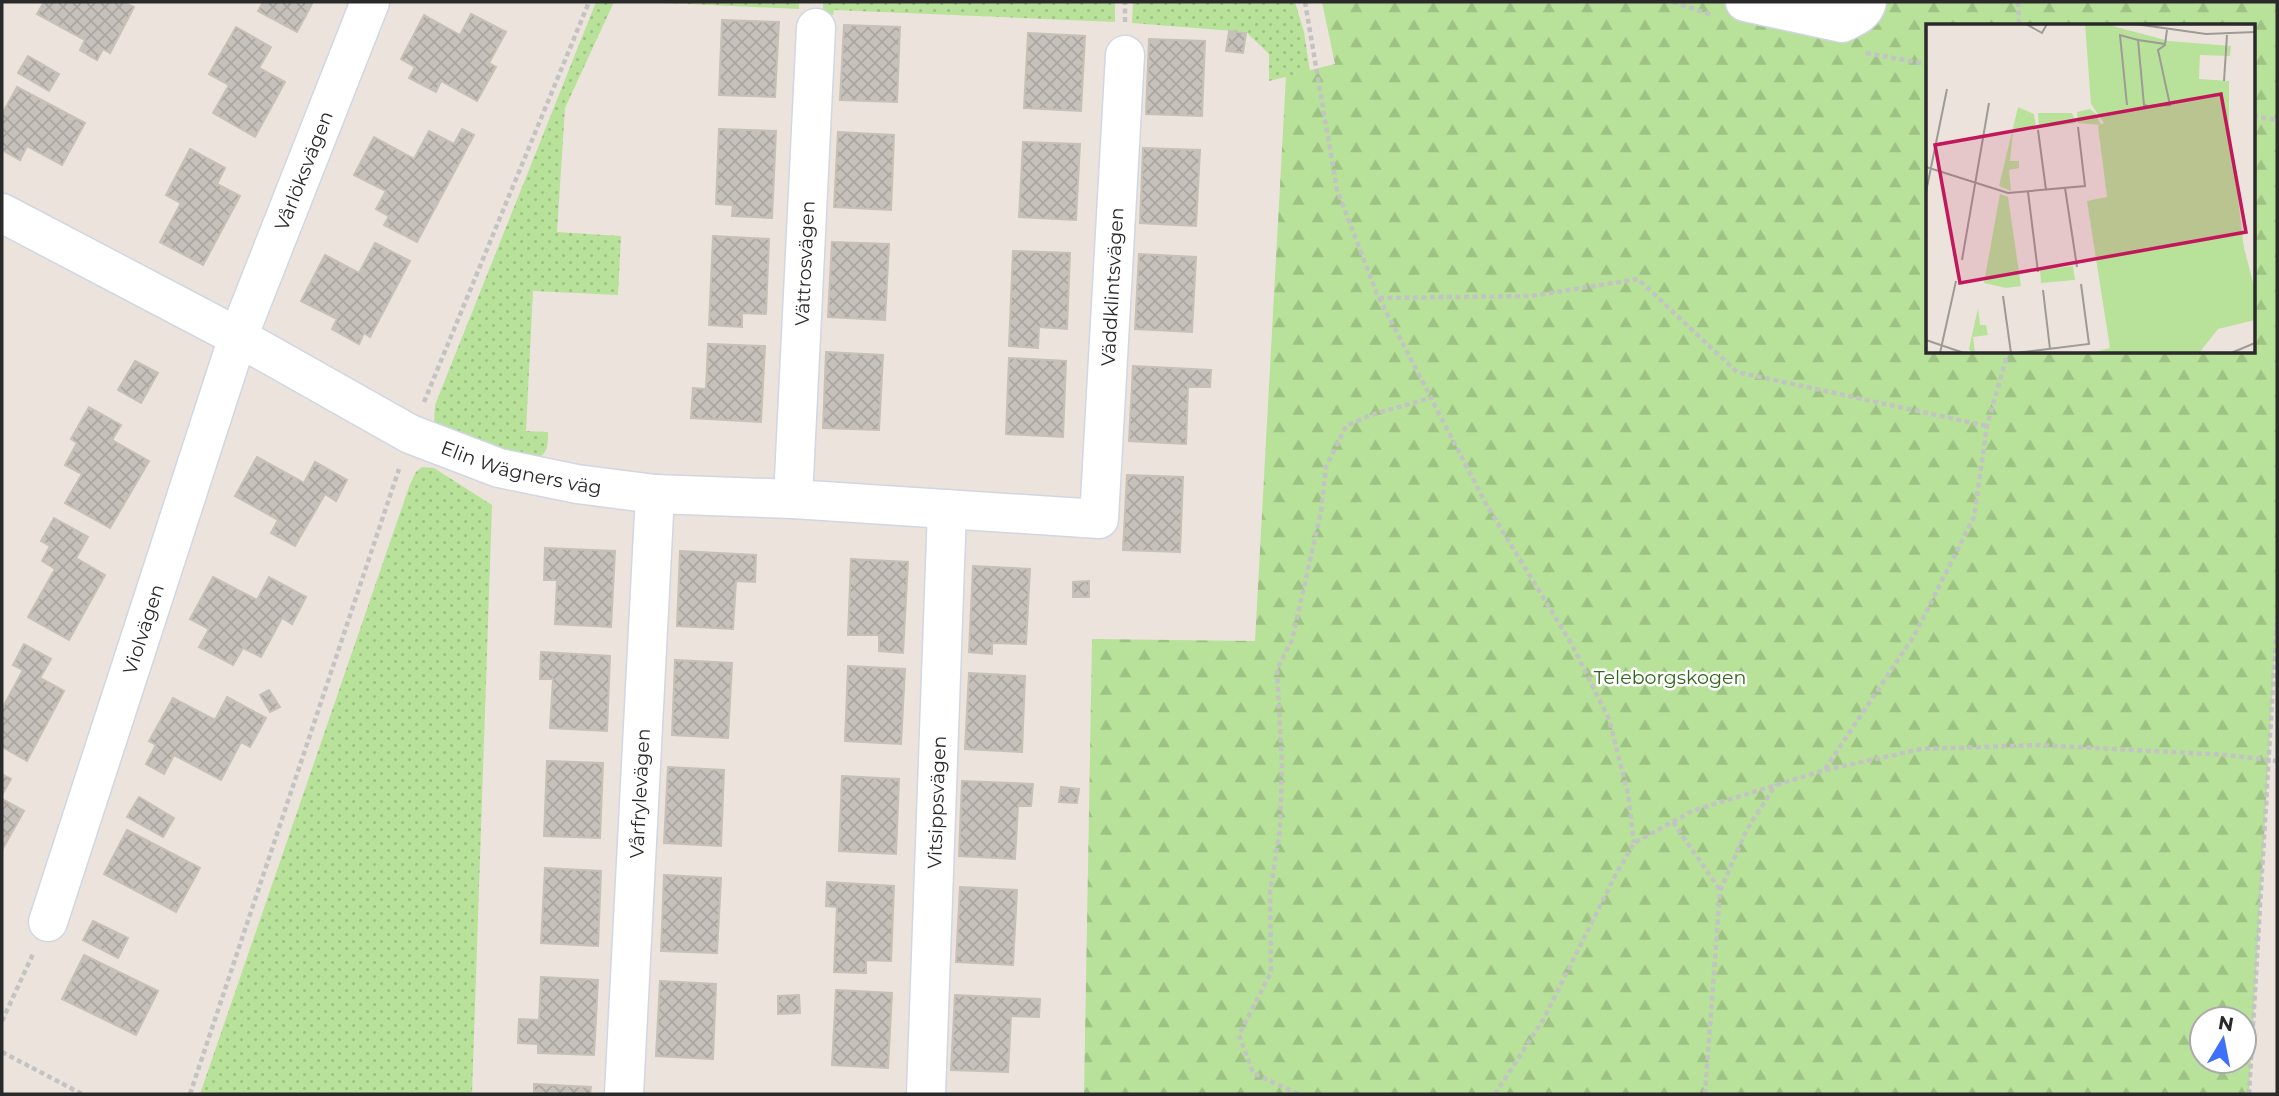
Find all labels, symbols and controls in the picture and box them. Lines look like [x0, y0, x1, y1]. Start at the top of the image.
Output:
inset map [1926, 24, 2254, 354]
street label: Vårlöksvägen [270, 107, 338, 234]
street label: Vättrosvägen [790, 200, 819, 327]
street label: Väddklintsvägen [1096, 207, 1128, 367]
street label: Elin Wägners väg [438, 435, 603, 499]
street label: Violvägen [118, 581, 169, 677]
park label: Teleborgskogen [1594, 666, 1746, 689]
street label: Vårfrylevägen [625, 728, 654, 859]
street label: Vitsippsvägen [923, 735, 950, 869]
north arrow [2188, 1005, 2258, 1075]
text: N [2216, 1011, 2235, 1036]

